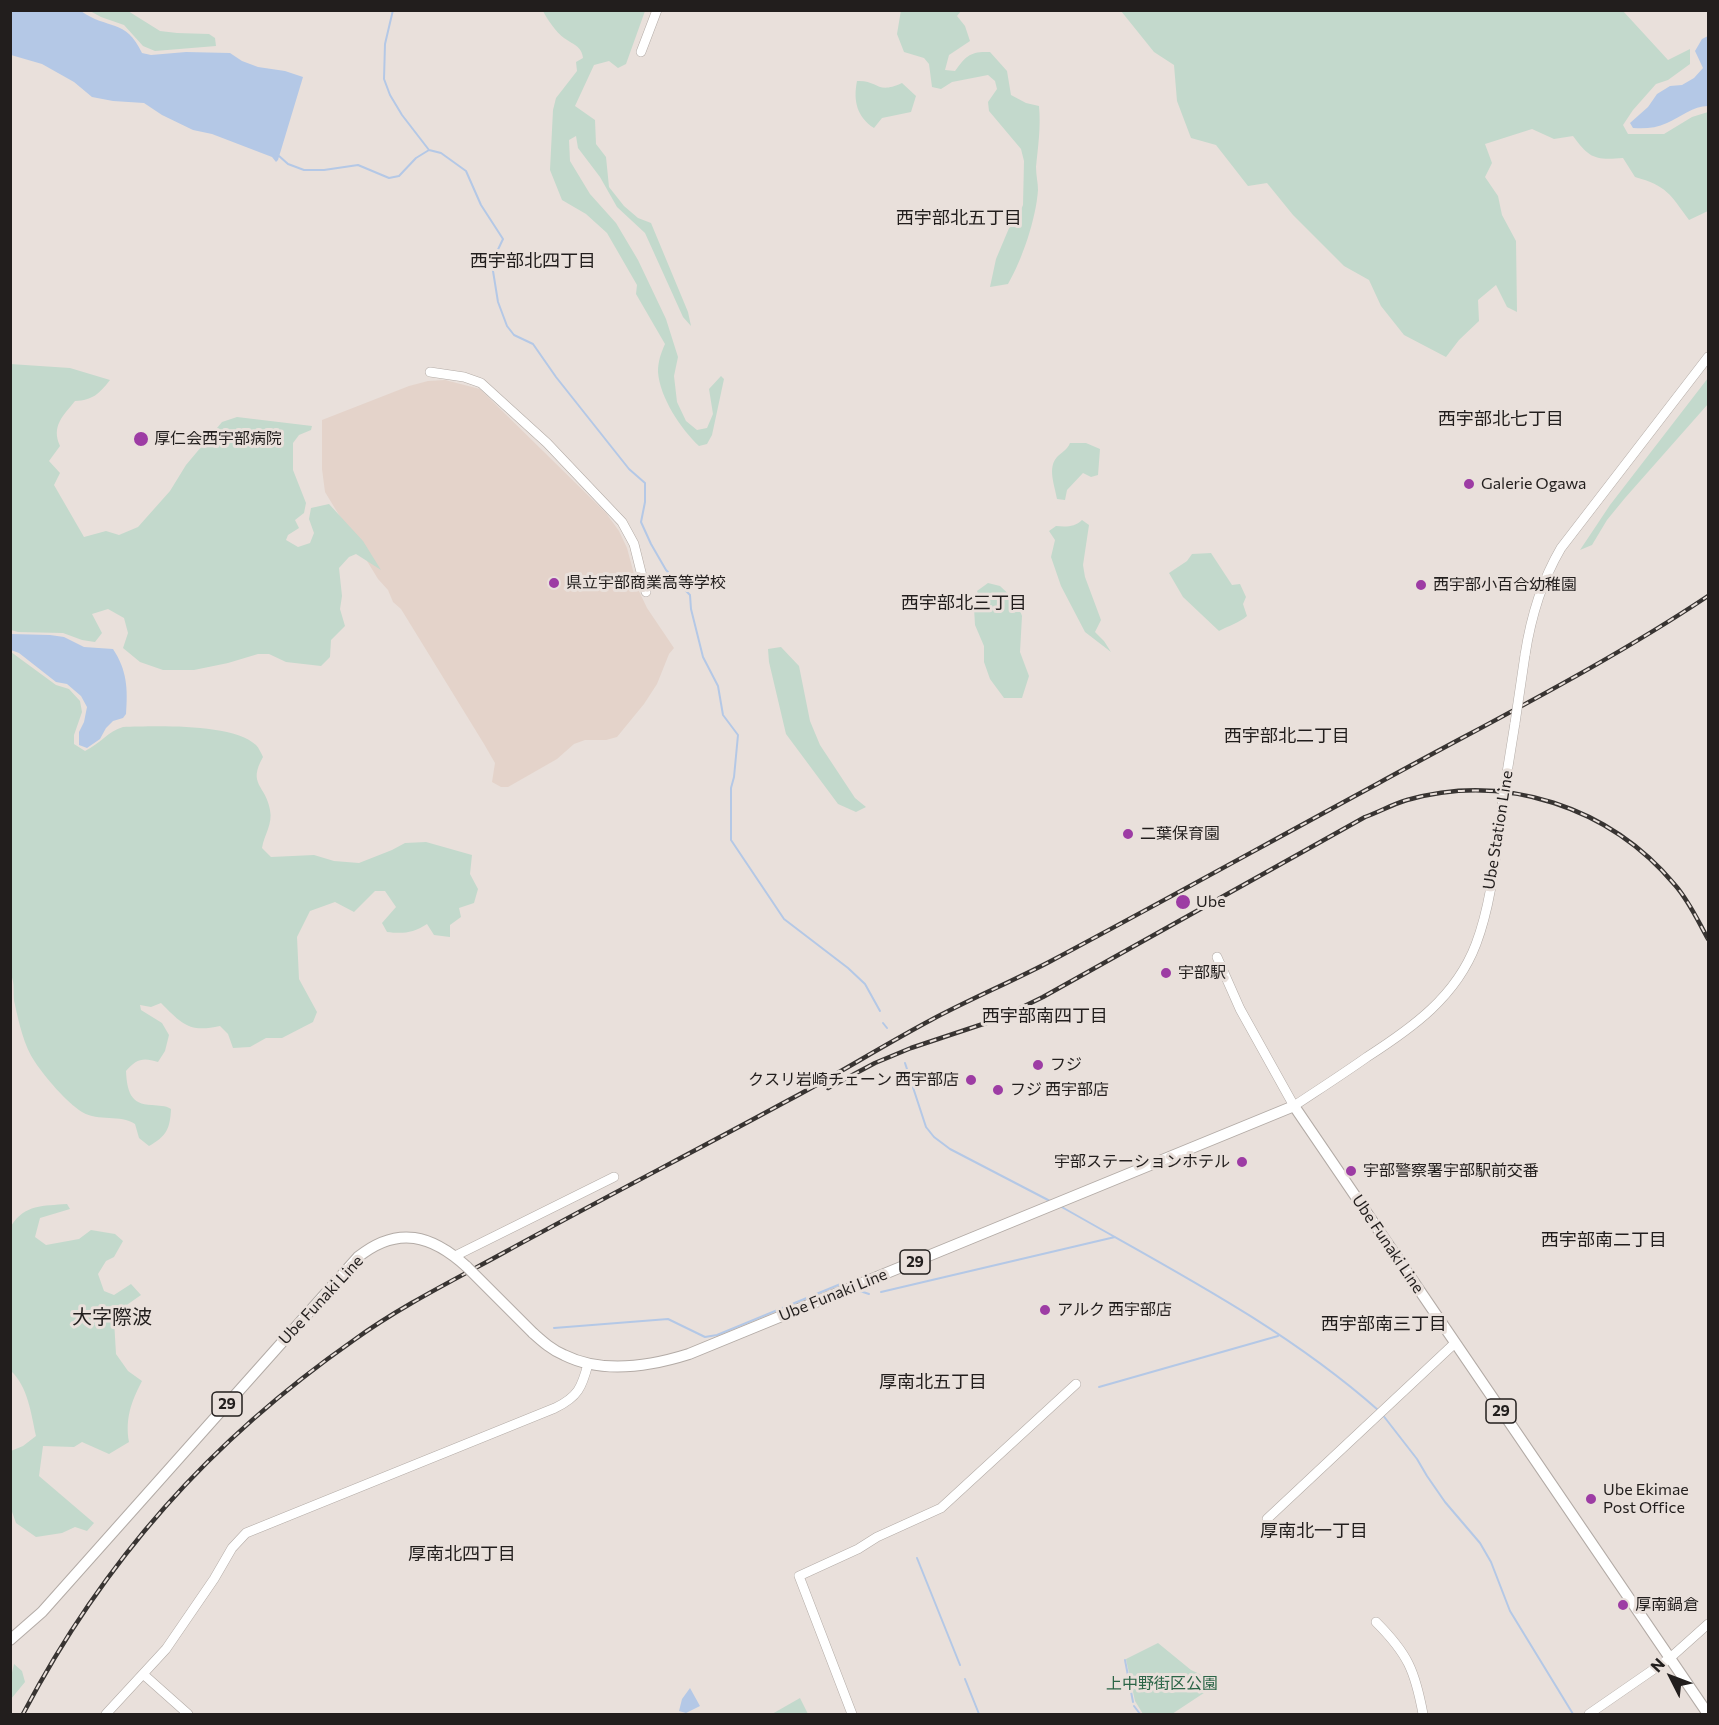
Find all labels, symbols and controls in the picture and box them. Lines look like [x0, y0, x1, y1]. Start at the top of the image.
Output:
district label: 西宇部北五丁目 [896, 207, 1022, 229]
district label: 西宇部北四丁目 [470, 250, 596, 272]
district label: 西宇部北七丁目 [1438, 408, 1564, 430]
place label: 厚仁会西宇部病院 [154, 429, 282, 449]
marker: 厚仁会西宇部病院 [132, 430, 150, 448]
place label: Galerie Ogawa [1481, 474, 1586, 494]
marker: Galerie Ogawa [1462, 477, 1476, 491]
place label: 県立宇部商業高等学校 [566, 573, 726, 593]
place label: 西宇部小百合幼稚園 [1433, 575, 1577, 595]
marker: 県立宇部商業高等学校 [547, 576, 561, 590]
marker: 西宇部小百合幼稚園 [1414, 578, 1428, 592]
district label: 西宇部北三丁目 [901, 592, 1027, 614]
district label: 西宇部北二丁目 [1224, 725, 1350, 747]
street label: Ube Station Line [1479, 769, 1517, 891]
place label: 二葉保育園 [1140, 824, 1220, 844]
marker: 二葉保育園 [1121, 827, 1135, 841]
place label: Ube [1196, 892, 1226, 912]
marker: Ube [1174, 893, 1192, 911]
place label: 宇部駅 [1178, 963, 1226, 983]
marker: 宇部駅 [1159, 966, 1173, 980]
district label: 西宇部南四丁目 [982, 1005, 1108, 1027]
place label: フジ [1050, 1055, 1082, 1075]
marker: フジ [1031, 1058, 1045, 1072]
place label: クスリ岩崎チェーン 西宇部店 [748, 1070, 959, 1090]
marker: クスリ岩崎チェーン 西宇部店 [964, 1073, 978, 1087]
place label: フジ 西宇部店 [1010, 1080, 1109, 1100]
marker: フジ 西宇部店 [991, 1083, 1005, 1097]
place label: 宇部ステーションホテル [1054, 1152, 1230, 1172]
marker: 宇部ステーションホテル [1235, 1155, 1249, 1169]
place label: 宇部警察署宇部駅前交番 [1363, 1161, 1539, 1181]
marker: 宇部警察署宇部駅前交番 [1344, 1164, 1358, 1178]
street label: Ube Funaki Line [1348, 1191, 1428, 1297]
district label: 西宇部南二丁目 [1541, 1229, 1667, 1251]
road number: 29 [900, 1250, 930, 1274]
street label: Ube Funaki Line [275, 1251, 367, 1349]
street label: Ube Funaki Line [776, 1265, 890, 1325]
place label: アルク 西宇部店 [1057, 1300, 1172, 1320]
marker: アルク 西宇部店 [1038, 1303, 1052, 1317]
district label: 大字際波 [72, 1305, 152, 1329]
district label: 西宇部南三丁目 [1321, 1313, 1447, 1335]
district label: 厚南北五丁目 [879, 1371, 987, 1393]
road number: 29 [212, 1392, 242, 1416]
road number: 29 [1486, 1399, 1516, 1423]
place label: Ube Ekimae Post Office [1603, 1480, 1689, 1518]
marker: Ube Ekimae Post Office [1584, 1492, 1598, 1506]
district label: 厚南北一丁目 [1260, 1520, 1368, 1542]
district label: 厚南北四丁目 [408, 1543, 516, 1565]
place label: 厚南鍋倉 [1635, 1595, 1699, 1615]
marker: 厚南鍋倉 [1616, 1598, 1630, 1612]
north arrow [1641, 1647, 1701, 1707]
text: N [1646, 1654, 1668, 1675]
park label: 上中野街区公園 [1106, 1674, 1218, 1694]

